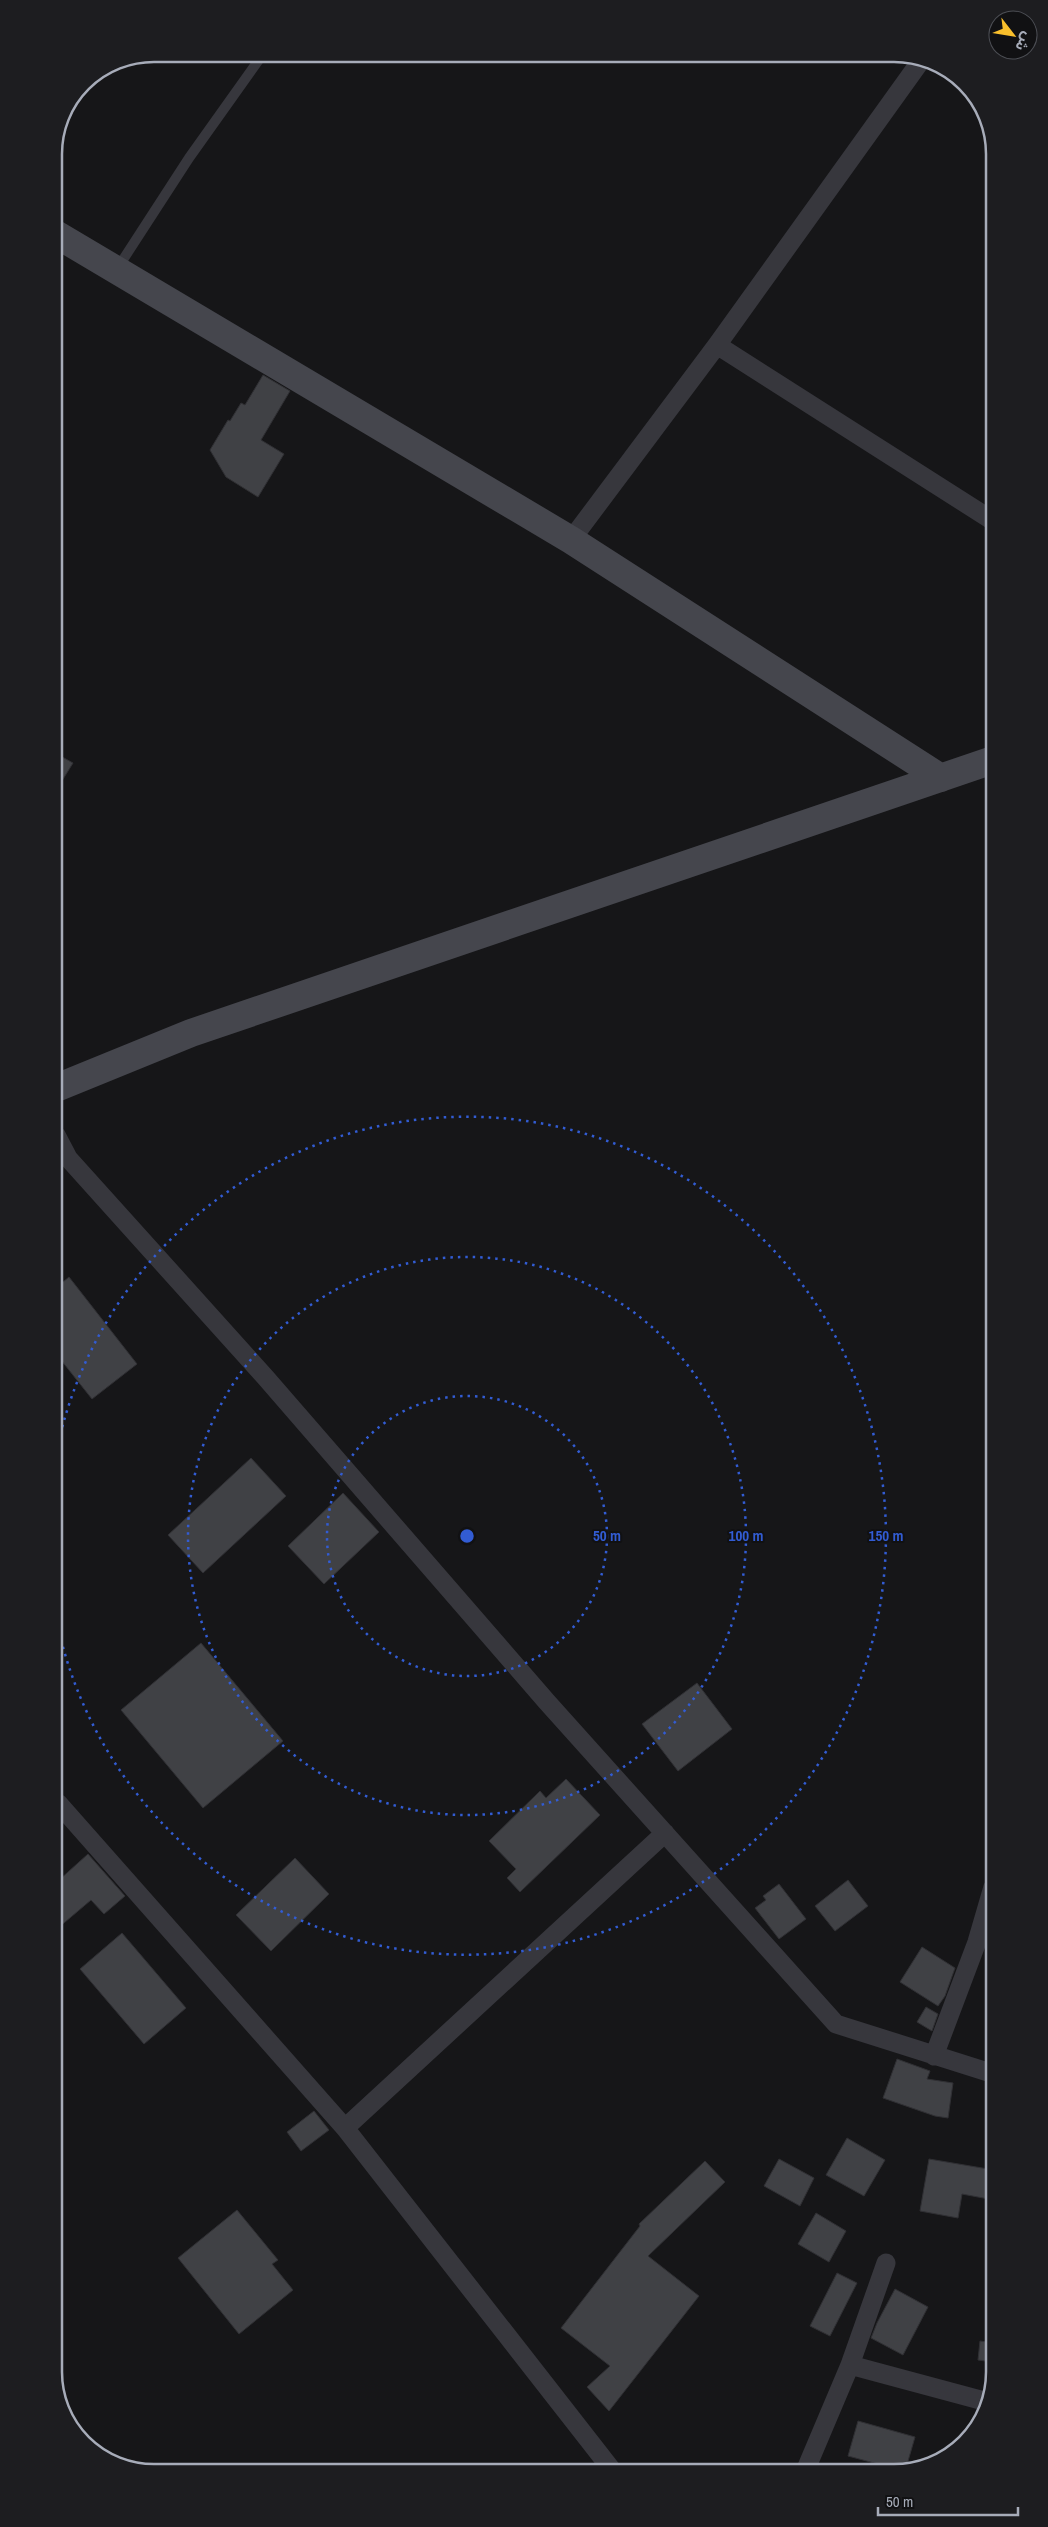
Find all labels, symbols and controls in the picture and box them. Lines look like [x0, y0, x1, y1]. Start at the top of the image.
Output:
north arrow [988, 10, 1038, 60]
text: ش [1011, 29, 1037, 55]
text: 50 m [593, 1525, 621, 1546]
text: 100 m [729, 1525, 763, 1546]
text: 150 m [869, 1525, 903, 1546]
centre of rings [458, 1527, 476, 1545]
scale bar [878, 2484, 1018, 2516]
text: 50 m [886, 2491, 913, 2512]

